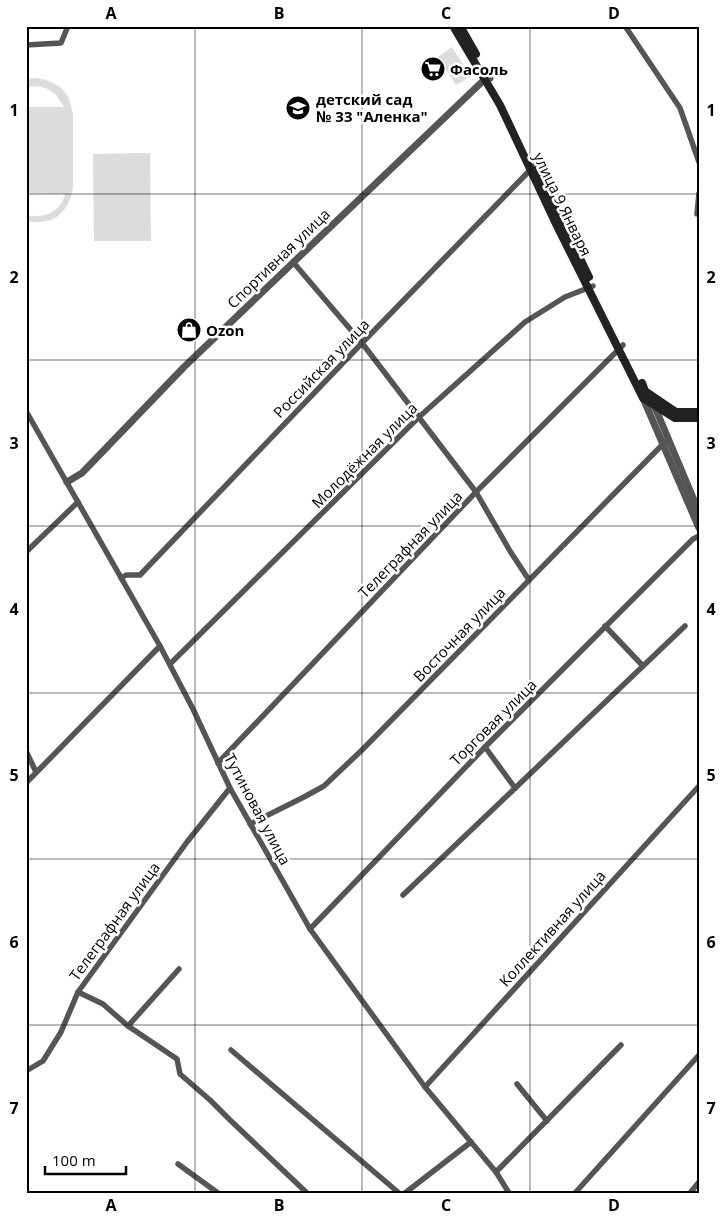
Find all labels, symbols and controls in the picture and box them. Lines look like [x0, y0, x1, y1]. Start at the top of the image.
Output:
text: A [105, 2, 117, 24]
text: B [274, 2, 284, 24]
text: C [441, 2, 451, 24]
text: D [608, 2, 620, 24]
supermarket icon: Фасоль [420, 56, 446, 82]
place label: Фасоль [450, 59, 508, 79]
place label: детский сад № 33 "Аленка" [316, 89, 428, 126]
school or university icon: детский сад № 33 "Аленка" [285, 95, 311, 121]
text: 1 [9, 99, 19, 121]
text: 1 [706, 99, 716, 121]
street label: улица 9 Января [529, 149, 597, 259]
street label: Спортивная улица [222, 204, 334, 312]
text: 2 [9, 266, 19, 288]
text: 2 [706, 266, 716, 288]
street label: Российская улица [269, 314, 373, 422]
shop icon: Ozon [176, 317, 202, 343]
place label: Ozon [206, 320, 244, 340]
street label: Молодёжная улица [307, 398, 421, 512]
text: 3 [9, 432, 19, 454]
text: 3 [706, 432, 716, 454]
street label: Телеграфная улица [354, 486, 466, 602]
street label: Восточная улица [409, 582, 509, 686]
text: 4 [9, 598, 19, 620]
text: 4 [706, 598, 716, 620]
street label: Торговая улица [445, 674, 541, 770]
street label: Тутиновая улица [220, 750, 296, 868]
text: 5 [9, 764, 19, 786]
text: 5 [706, 764, 716, 786]
street label: Телеграфная улица [64, 858, 164, 984]
street label: Коллективная улица [494, 866, 610, 990]
text: 6 [9, 931, 19, 953]
text: 6 [706, 931, 716, 953]
text: 7 [9, 1097, 19, 1119]
text: 7 [706, 1097, 716, 1119]
scale bar [45, 1144, 126, 1176]
text: 100 m [52, 1150, 96, 1170]
text: A [105, 1194, 117, 1216]
text: B [274, 1194, 284, 1216]
text: C [441, 1194, 451, 1216]
text: D [608, 1194, 620, 1216]

